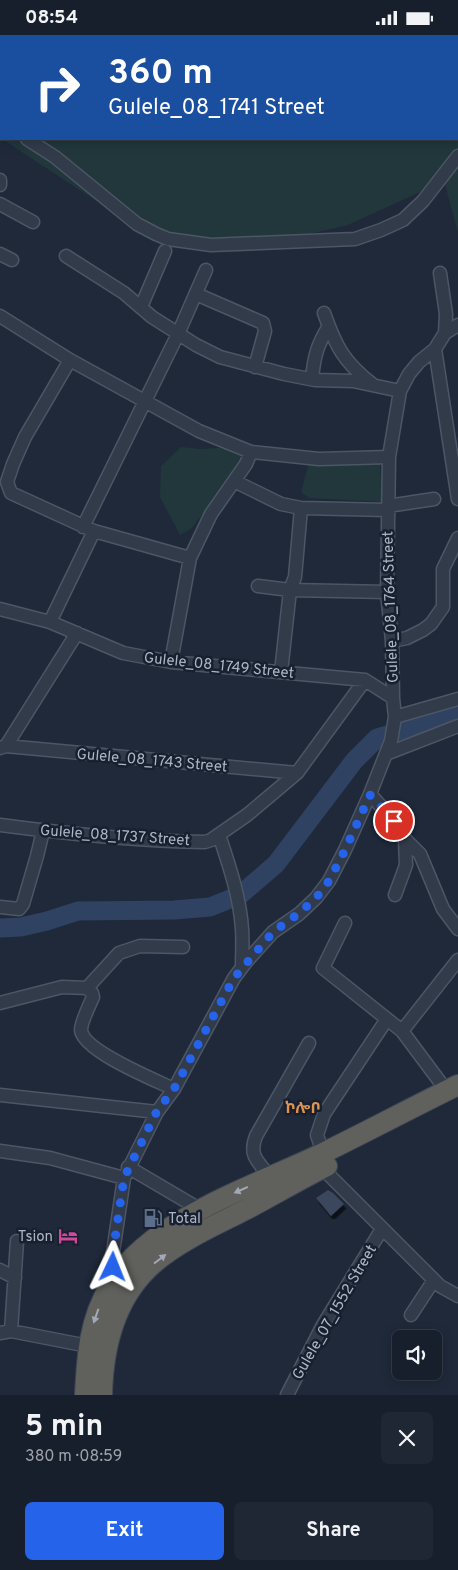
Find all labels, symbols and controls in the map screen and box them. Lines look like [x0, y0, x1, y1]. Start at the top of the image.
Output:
text: 08:54 [25, 6, 78, 30]
text: 360 m [108, 52, 213, 96]
icon: right [25, 55, 90, 120]
text: Gulele_08_1741 Street [108, 95, 325, 122]
street label: Gulele_08_1764 Street [379, 531, 404, 683]
street label: Gulele_08_1749 Street [143, 649, 295, 684]
street label: Gulele_08_1743 Street [76, 745, 228, 778]
pin [373, 800, 415, 842]
icon: arrive [380, 807, 408, 835]
street label: Gulele_08_1737 Street [39, 822, 191, 851]
district label: ኮሎቦ [285, 1099, 321, 1119]
one-way arrow [234, 1187, 248, 1195]
fuel station icon: Total [142, 1207, 164, 1229]
place label: Total [168, 1210, 201, 1229]
hotel icon: Tsion [57, 1225, 79, 1247]
place label: Tsion [18, 1228, 53, 1247]
position arrow [86, 1240, 138, 1292]
street label: Gulele_07_1552 Street [289, 1242, 382, 1384]
one-way arrow [153, 1253, 166, 1264]
one-way arrow [92, 1308, 100, 1323]
map controls [392, 1330, 442, 1380]
button: sound [392, 1330, 442, 1380]
text: 5 min [25, 1409, 103, 1446]
button: close [381, 1412, 433, 1464]
text: 380 m · 08:59 [25, 1447, 122, 1467]
button: Exit [25, 1502, 224, 1560]
button: Share [234, 1502, 433, 1560]

